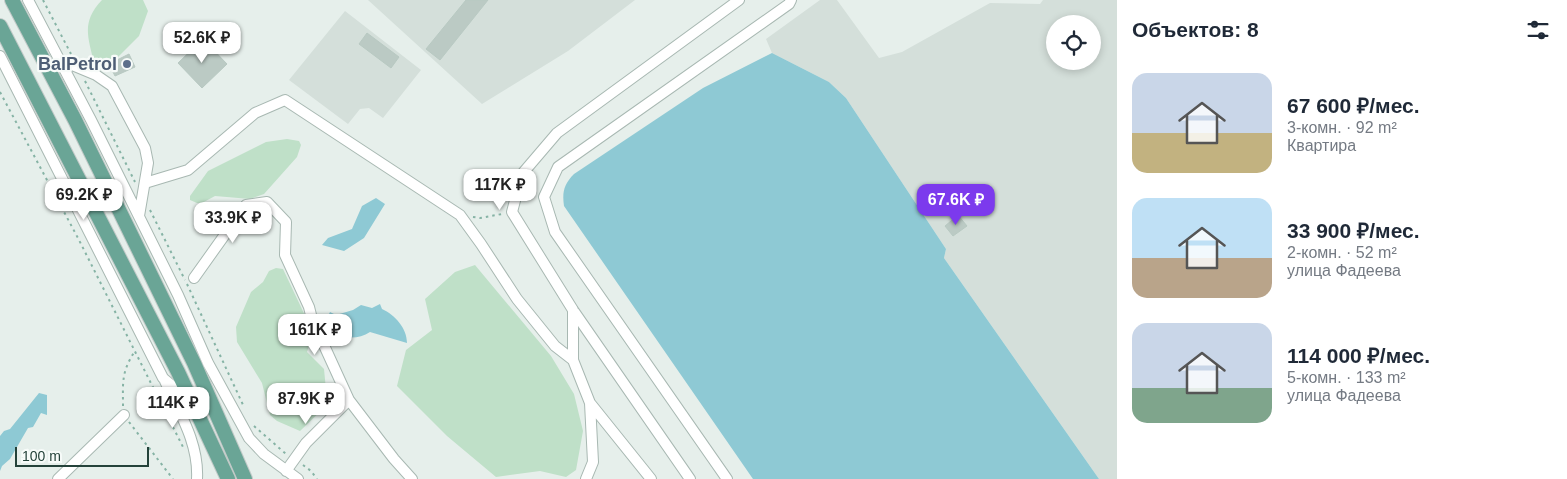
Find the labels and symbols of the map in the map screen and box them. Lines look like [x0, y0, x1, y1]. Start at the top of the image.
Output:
pin: 52.6K ₽ [156, 22, 248, 64]
place label: BalPetrol [38, 54, 117, 74]
marker: BalPetrol [121, 58, 133, 70]
pin: 117K ₽ [459, 168, 541, 211]
pin: 69.2K ₽ [38, 178, 130, 221]
pin: 67.6K ₽ [910, 184, 1002, 226]
pin: 33.9K ₽ [187, 202, 279, 244]
pin: 161K ₽ [274, 314, 356, 356]
pin: 87.9K ₽ [260, 382, 352, 425]
pin: 114K ₽ [132, 386, 214, 429]
scale bar [15, 444, 149, 467]

